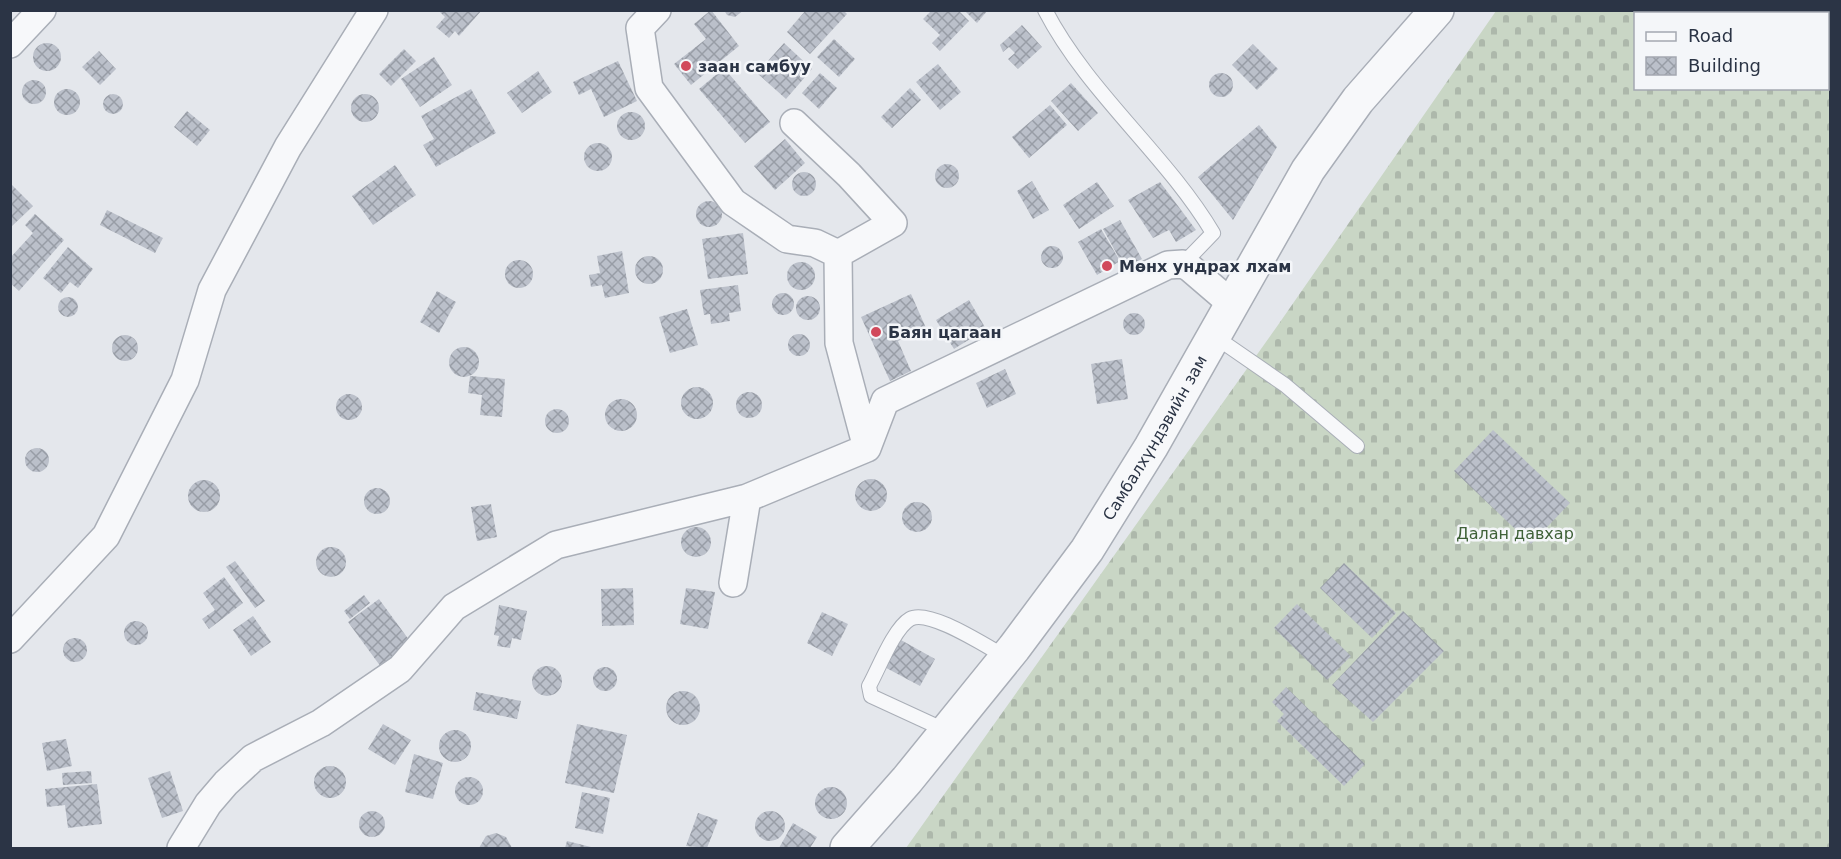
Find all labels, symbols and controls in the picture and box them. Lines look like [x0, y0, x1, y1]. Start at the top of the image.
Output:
legend [1634, 12, 1829, 90]
text: Road [1688, 25, 1733, 46]
text: Building [1688, 55, 1761, 76]
place label: заан самбуу [698, 57, 811, 76]
marker: заан самбуу [679, 59, 693, 73]
place label: Мөнх ундрах лхам [1119, 257, 1291, 276]
marker: Мөнх ундрах лхам [1100, 259, 1114, 273]
place label: Баян цагаан [888, 323, 1002, 342]
marker: Баян цагаан [869, 325, 883, 339]
street label: Самбалхүндэвийн зам [1098, 352, 1211, 524]
park label: Далан давхар [1456, 524, 1574, 543]

